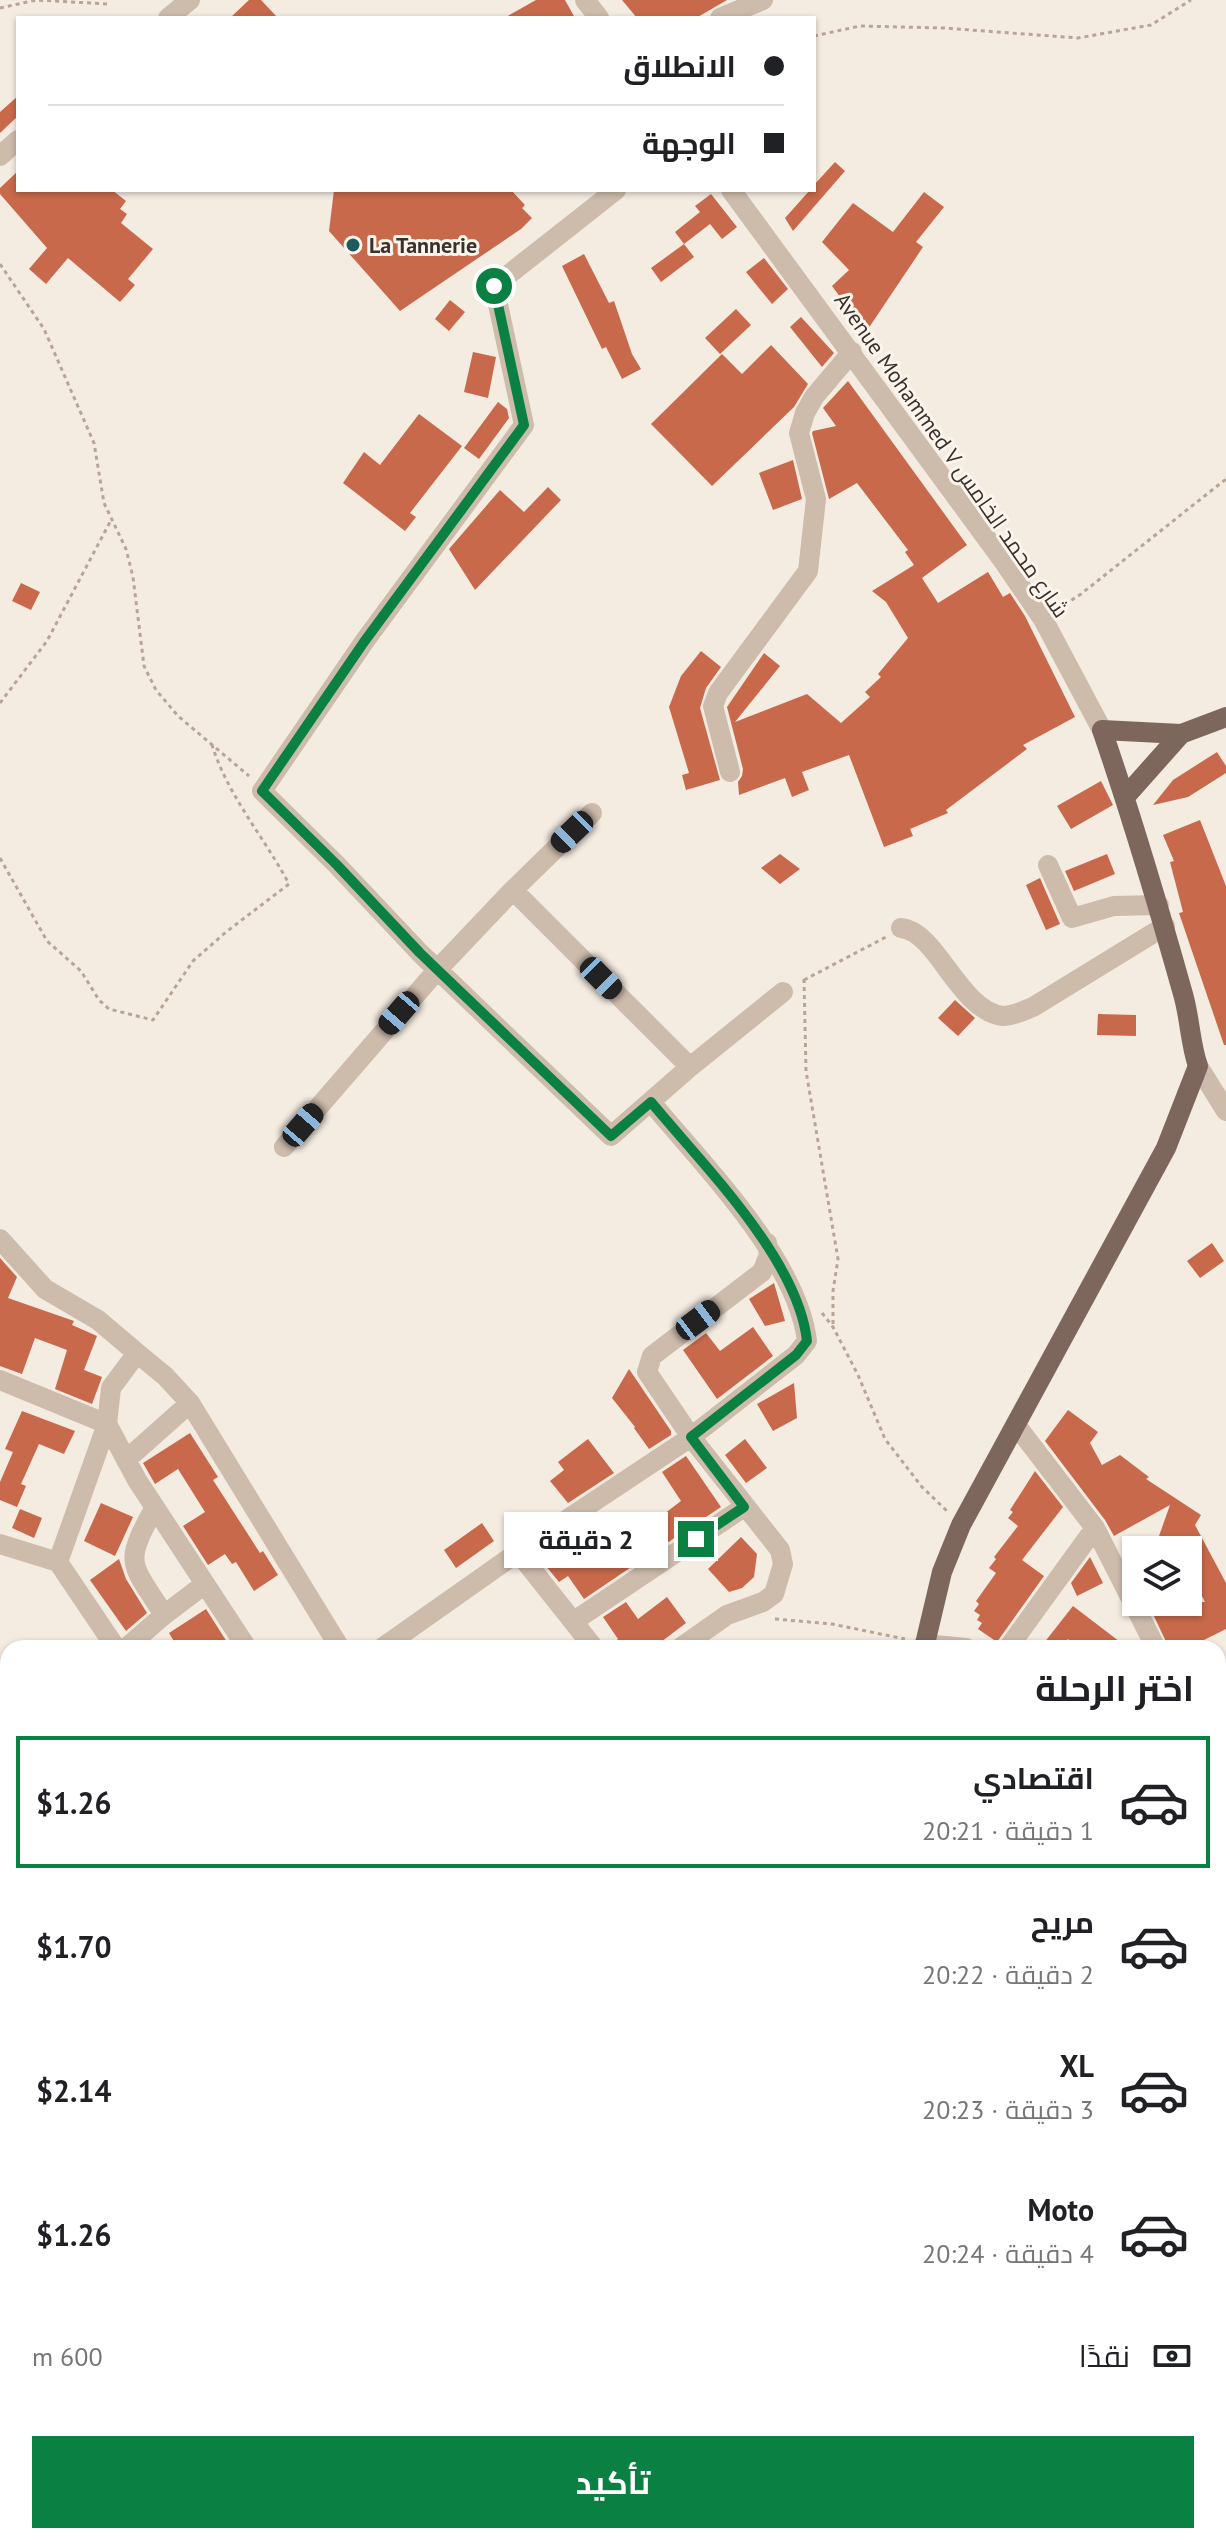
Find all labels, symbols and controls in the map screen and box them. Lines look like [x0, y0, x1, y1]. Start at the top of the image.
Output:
text: الانطلاق [623, 46, 736, 85]
text: الوجهة [642, 123, 736, 162]
place label: La Tannerie [369, 231, 477, 259]
marker: La Tannerie [344, 236, 362, 254]
route start [476, 268, 512, 304]
street label: Avenue Mohammed V شارع محمد الخامس [828, 287, 1075, 623]
car [546, 807, 598, 857]
car [576, 953, 626, 1003]
car [374, 987, 424, 1039]
car [278, 1099, 328, 1151]
car [672, 1296, 724, 1344]
callout: 2 دقيقة [504, 1511, 668, 1567]
route end [678, 1521, 714, 1557]
text: 2 دقيقة [539, 1523, 633, 1556]
map controls [1122, 1536, 1202, 1616]
button: layers [1122, 1536, 1202, 1616]
text: اختر الرحلة [1035, 1664, 1194, 1711]
text: اقتصادي [973, 1758, 1094, 1797]
icon: car [1118, 1766, 1190, 1838]
text: $1.26 [36, 1783, 111, 1822]
text: 1 دقيقة · 20:21 [922, 1814, 1094, 1847]
text: مريح [1031, 1902, 1094, 1941]
icon: car [1118, 1910, 1190, 1982]
text: $1.70 [36, 1927, 111, 1966]
text: 2 دقيقة · 20:22 [922, 1958, 1094, 1991]
text: XL [1060, 2046, 1094, 2085]
icon: car [1118, 2054, 1190, 2126]
text: $2.14 [36, 2071, 111, 2110]
text: 3 دقيقة · 20:23 [922, 2093, 1094, 2126]
text: Moto [1027, 2190, 1094, 2229]
icon: car [1118, 2198, 1190, 2270]
text: $1.26 [36, 2215, 111, 2254]
text: 4 دقيقة · 20:24 [922, 2237, 1094, 2270]
icon: cash [1150, 2334, 1194, 2378]
text: نقدًا [1079, 2336, 1130, 2375]
text: 600 m [32, 2340, 103, 2373]
button: تأكيد [32, 2436, 1194, 2528]

